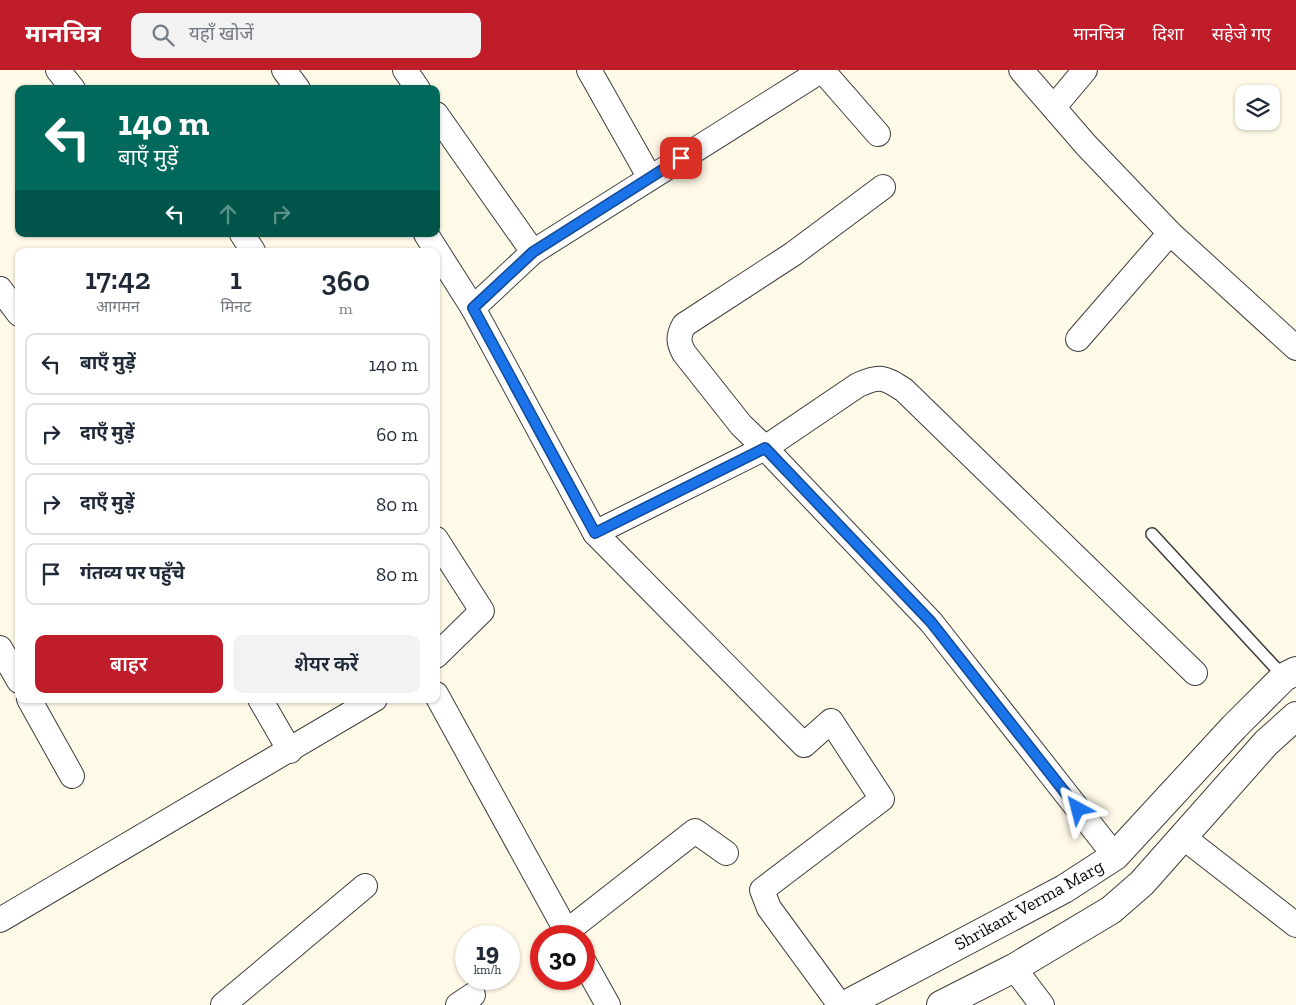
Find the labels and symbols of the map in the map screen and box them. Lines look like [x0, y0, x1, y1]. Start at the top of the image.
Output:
pin [660, 137, 702, 179]
position arrow [1051, 782, 1103, 834]
street label: Shrikant Verma Marg [950, 855, 1108, 955]
speed limit sign: 30 [530, 925, 595, 990]

